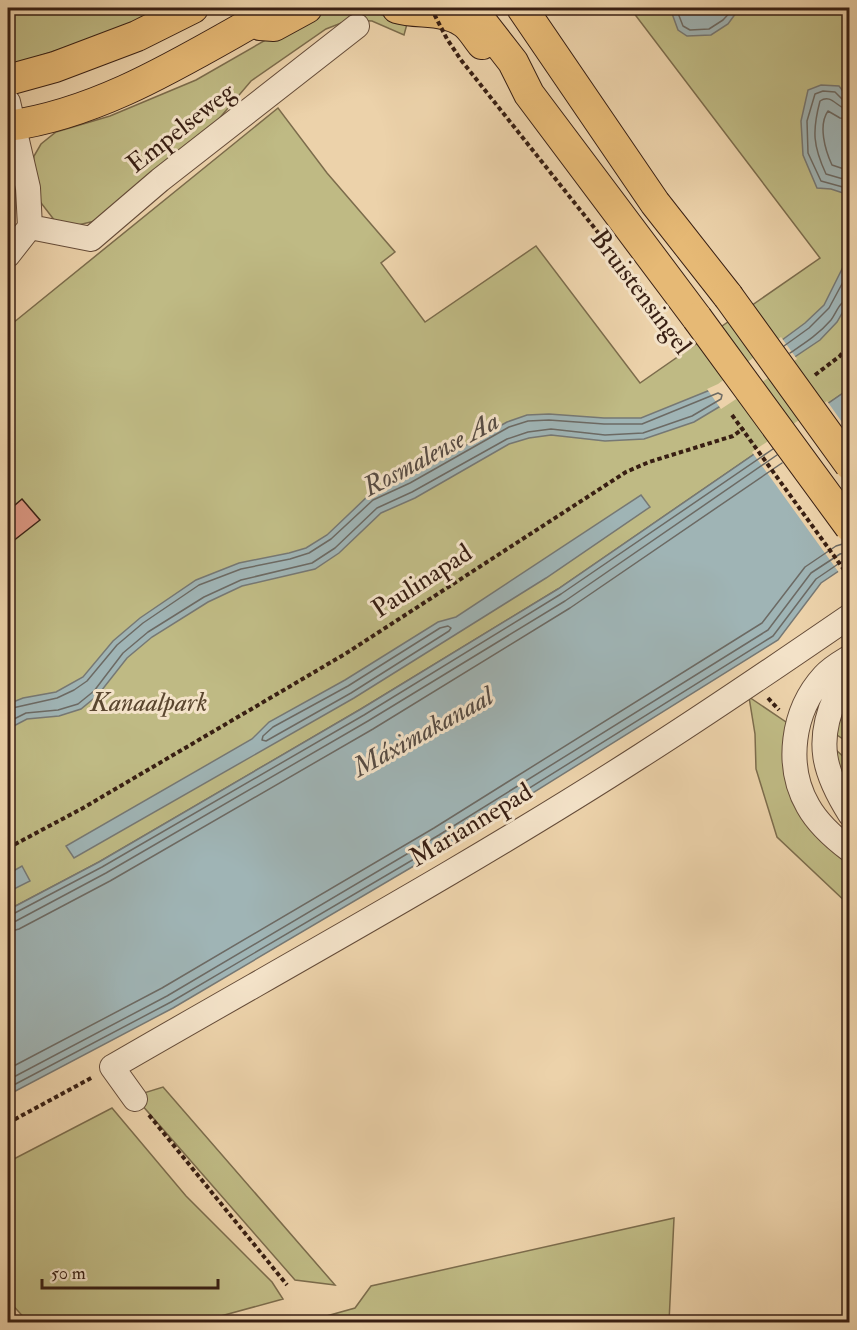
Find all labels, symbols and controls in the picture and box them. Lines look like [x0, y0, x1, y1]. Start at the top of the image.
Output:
street label: Empelseweg [120, 75, 243, 181]
street label: Bruistensingel [584, 223, 699, 361]
water label: Rosmalense Aa [356, 404, 505, 504]
street label: Paulinapad [366, 537, 479, 626]
water label: Máximakanaal [345, 679, 501, 785]
park label: Kanaalpark [88, 687, 208, 719]
street label: Mariannepad [404, 776, 539, 875]
scale bar [42, 1252, 218, 1290]
text: 50 m [51, 1262, 86, 1285]

